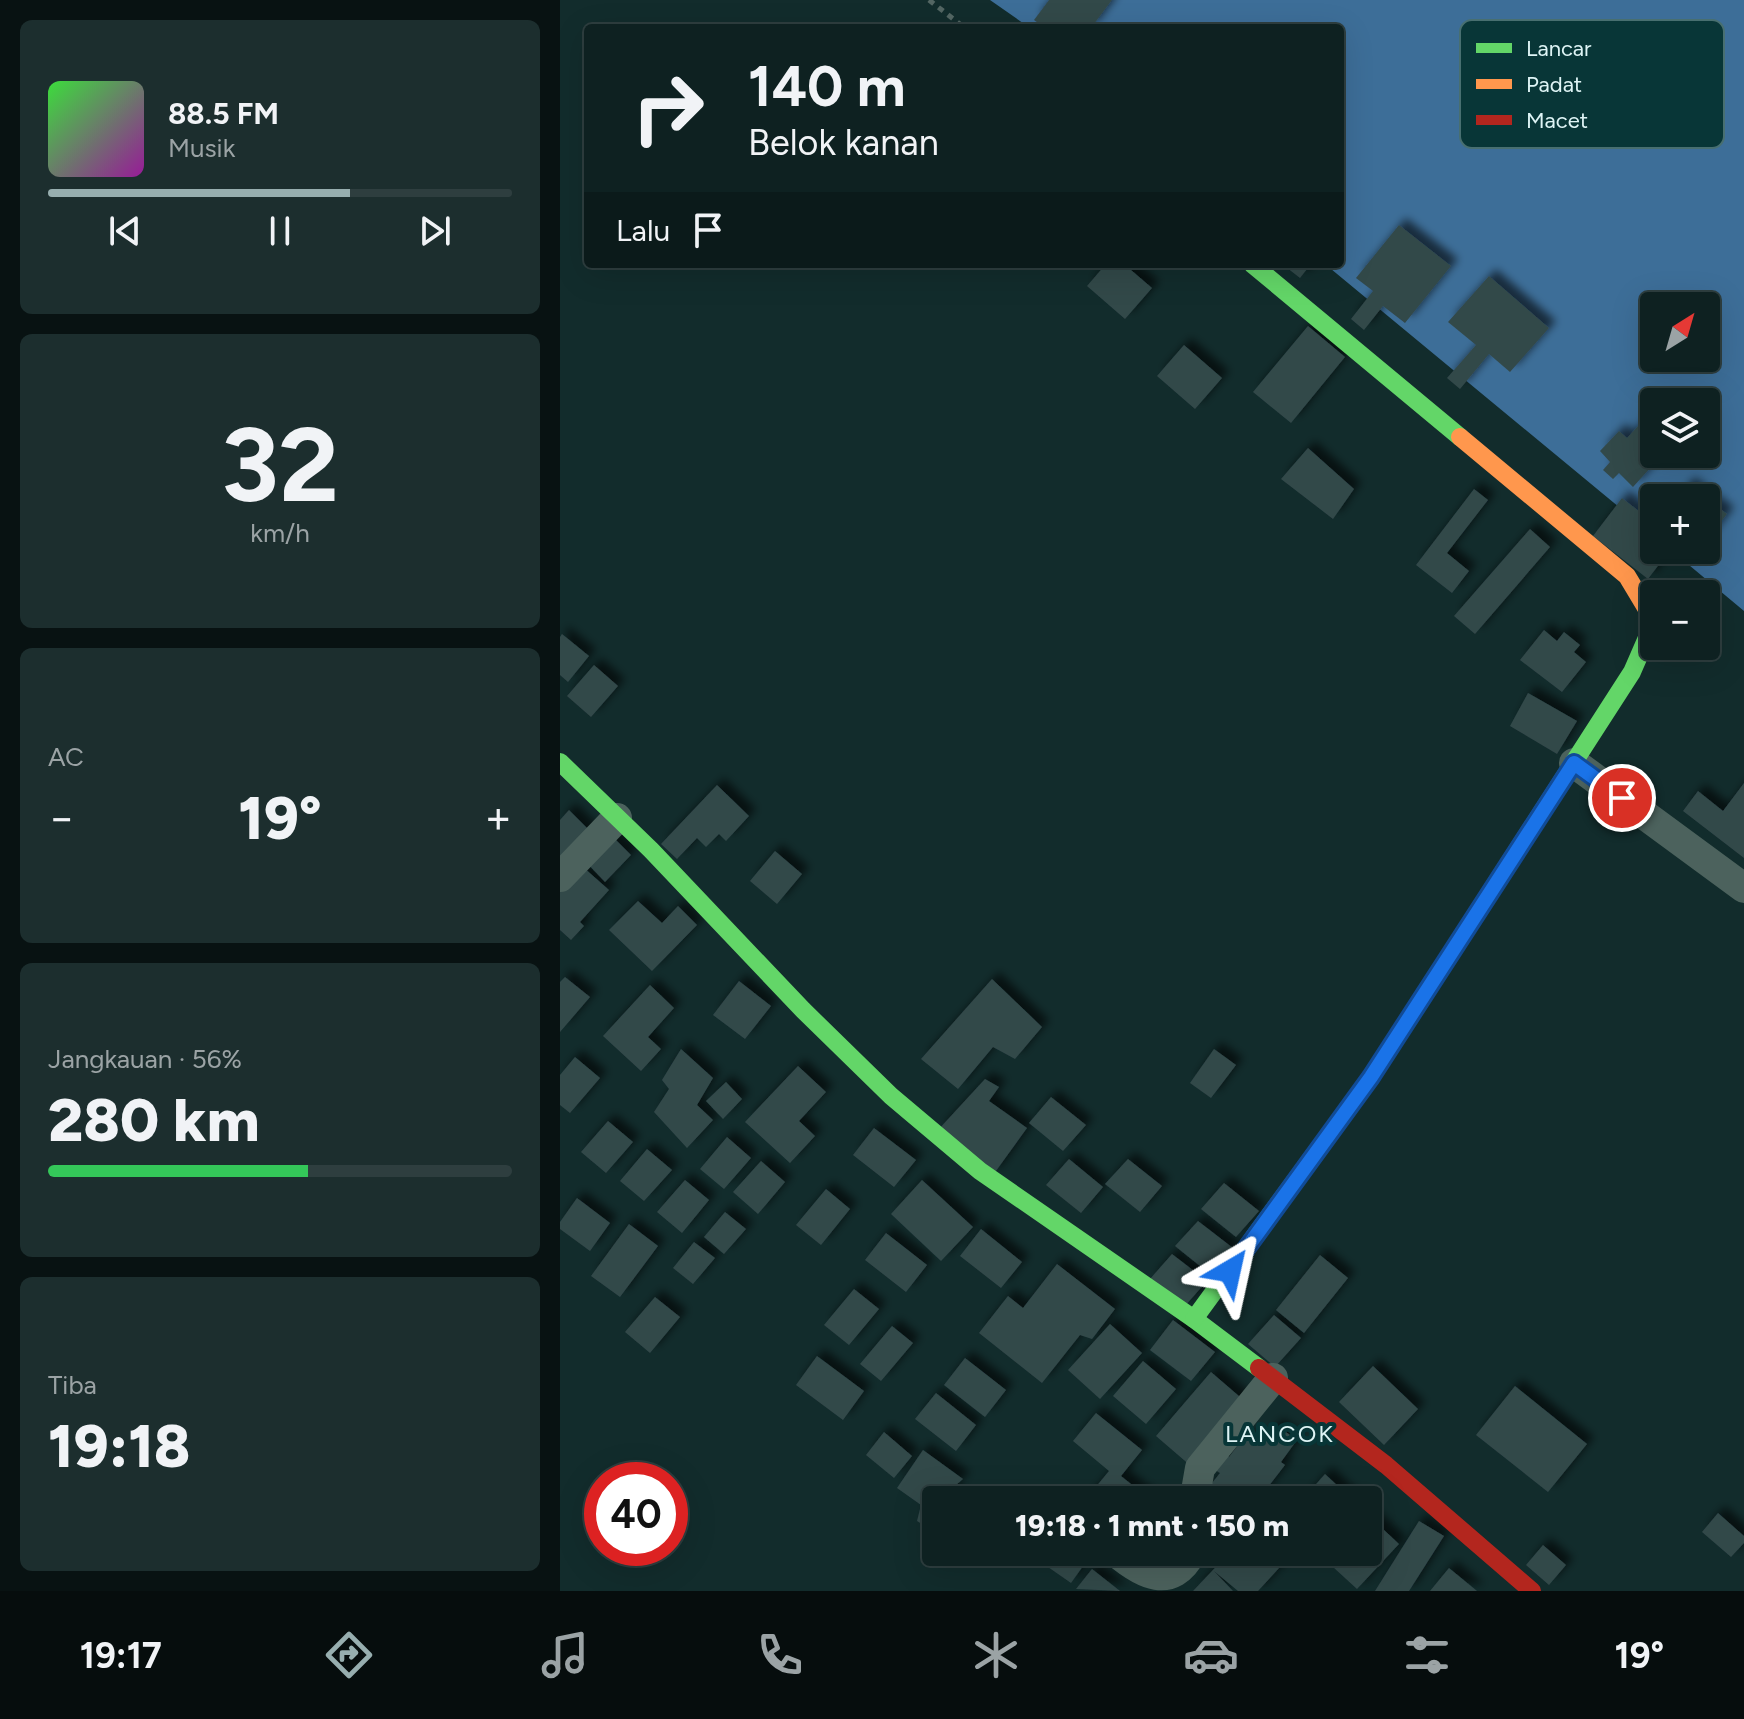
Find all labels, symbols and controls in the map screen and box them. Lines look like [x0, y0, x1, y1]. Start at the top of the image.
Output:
legend [1460, 20, 1724, 148]
text: Lancar [1526, 35, 1592, 62]
text: 140 m [748, 53, 906, 120]
icon: right [616, 56, 720, 160]
text: Padat [1526, 71, 1582, 98]
text: 88.5 FM [168, 95, 279, 132]
text: Macet [1526, 107, 1588, 134]
text: Belok kanan [748, 121, 939, 164]
text: Musik [168, 132, 235, 164]
icon: arrive [686, 208, 730, 252]
icon: previous [103, 209, 147, 253]
icon: pause [258, 209, 302, 253]
icon: next [413, 209, 457, 253]
text: Lalu [616, 212, 670, 249]
north arrow [1640, 292, 1720, 372]
map controls [1640, 292, 1720, 660]
button: layers [1640, 388, 1720, 468]
text: 32 [221, 402, 339, 527]
button: + [1640, 484, 1720, 564]
text: km/h [250, 517, 310, 549]
button: − [1640, 580, 1720, 660]
text: AC [48, 741, 84, 773]
pin [1588, 764, 1656, 832]
icon: arrive [1600, 776, 1644, 820]
text: 19° [238, 782, 322, 854]
text: − [48, 791, 75, 844]
text: + [485, 791, 512, 844]
text: Jangkauan · 56% [48, 1043, 242, 1075]
text: 280 km [48, 1084, 260, 1156]
position arrow [1188, 1229, 1272, 1313]
text: Tiba [48, 1369, 97, 1401]
text: 19:18 [48, 1410, 190, 1482]
district label: LANCOK [1225, 1419, 1335, 1448]
speed limit sign: 40 [584, 1462, 688, 1566]
text: 19:18 · 1 mnt · 150 m [1015, 1507, 1289, 1544]
icon: directions [321, 1627, 377, 1683]
icon: music [537, 1627, 593, 1683]
icon: phone [752, 1627, 808, 1683]
icon: climate [968, 1627, 1024, 1683]
icon: car [1183, 1627, 1239, 1683]
icon: filters [1399, 1627, 1455, 1683]
text: 19:17 [80, 1634, 162, 1677]
text: 19° [1614, 1634, 1664, 1677]

